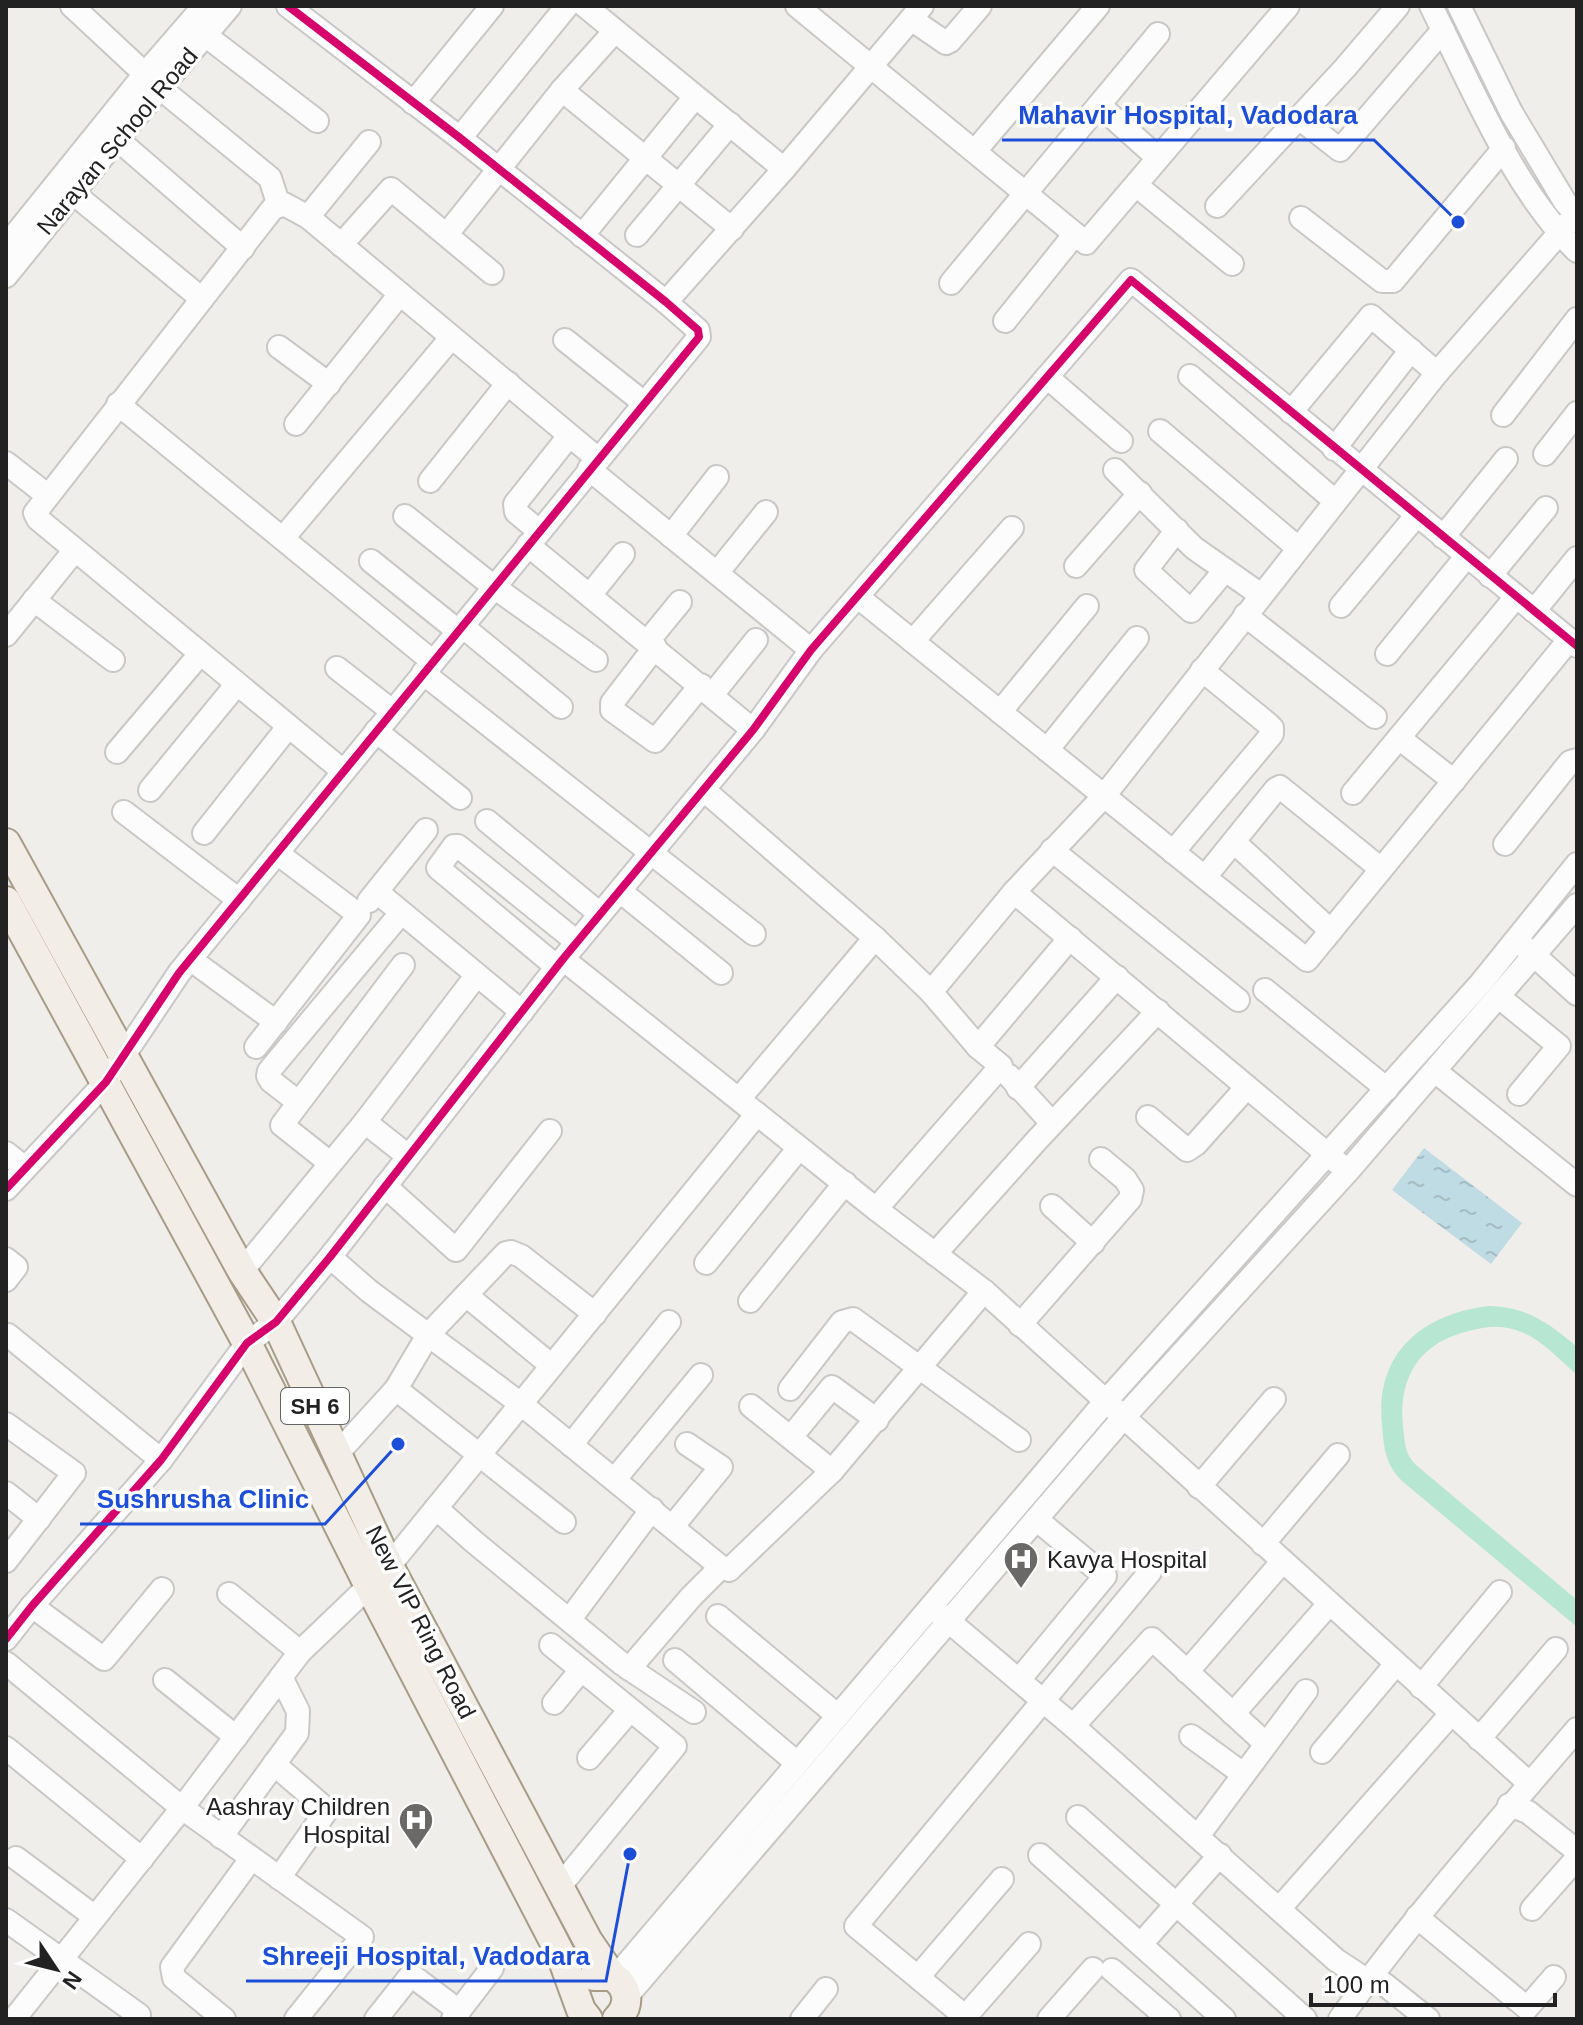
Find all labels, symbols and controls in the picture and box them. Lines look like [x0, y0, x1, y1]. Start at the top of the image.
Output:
street label: Narayan School Road [31, 42, 203, 240]
callout: Mahavir Hospital, Vadodara [1002, 90, 1374, 140]
text: Mahavir Hospital, Vadodara [1018, 100, 1358, 130]
road number: SH 6 [281, 1388, 349, 1424]
callout: Sushrusha Clinic [80, 1474, 325, 1524]
text: Sushrusha Clinic [97, 1484, 309, 1514]
street label: New VIP Ring Road [361, 1521, 481, 1723]
hospital icon: Kavya Hospital [1002, 1540, 1040, 1590]
place label: Kavya Hospital [1047, 1546, 1207, 1573]
place label: Aashray Children Hospital [206, 1793, 390, 1848]
hospital icon: Aashray Children Hospital [397, 1801, 435, 1851]
north arrow [16, 1929, 96, 2009]
callout: Shreeji Hospital, Vadodara [246, 1931, 606, 1981]
text: Shreeji Hospital, Vadodara [262, 1941, 591, 1971]
scale bar [1311, 1957, 1555, 2007]
text: N [57, 1967, 87, 1994]
text: 100 m [1323, 1971, 1390, 1998]

